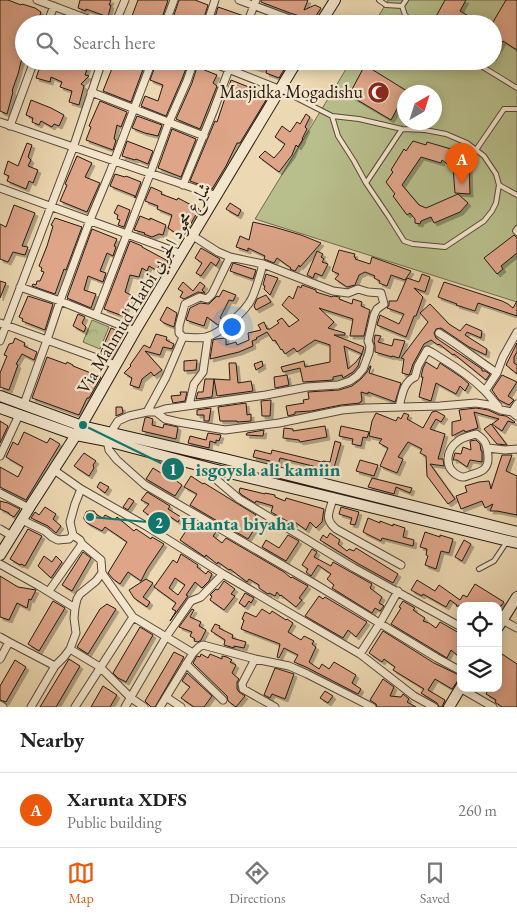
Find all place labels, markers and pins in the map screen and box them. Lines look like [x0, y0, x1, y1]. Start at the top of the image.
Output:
place label: Masjidka Mogadishu [219, 80, 364, 103]
mosque icon: Masjidka Mogadishu [367, 80, 391, 104]
pin: A [446, 143, 478, 184]
callout: isgoysla ali kamiin [161, 452, 351, 486]
callout: Haanta biyaha [146, 506, 305, 540]

